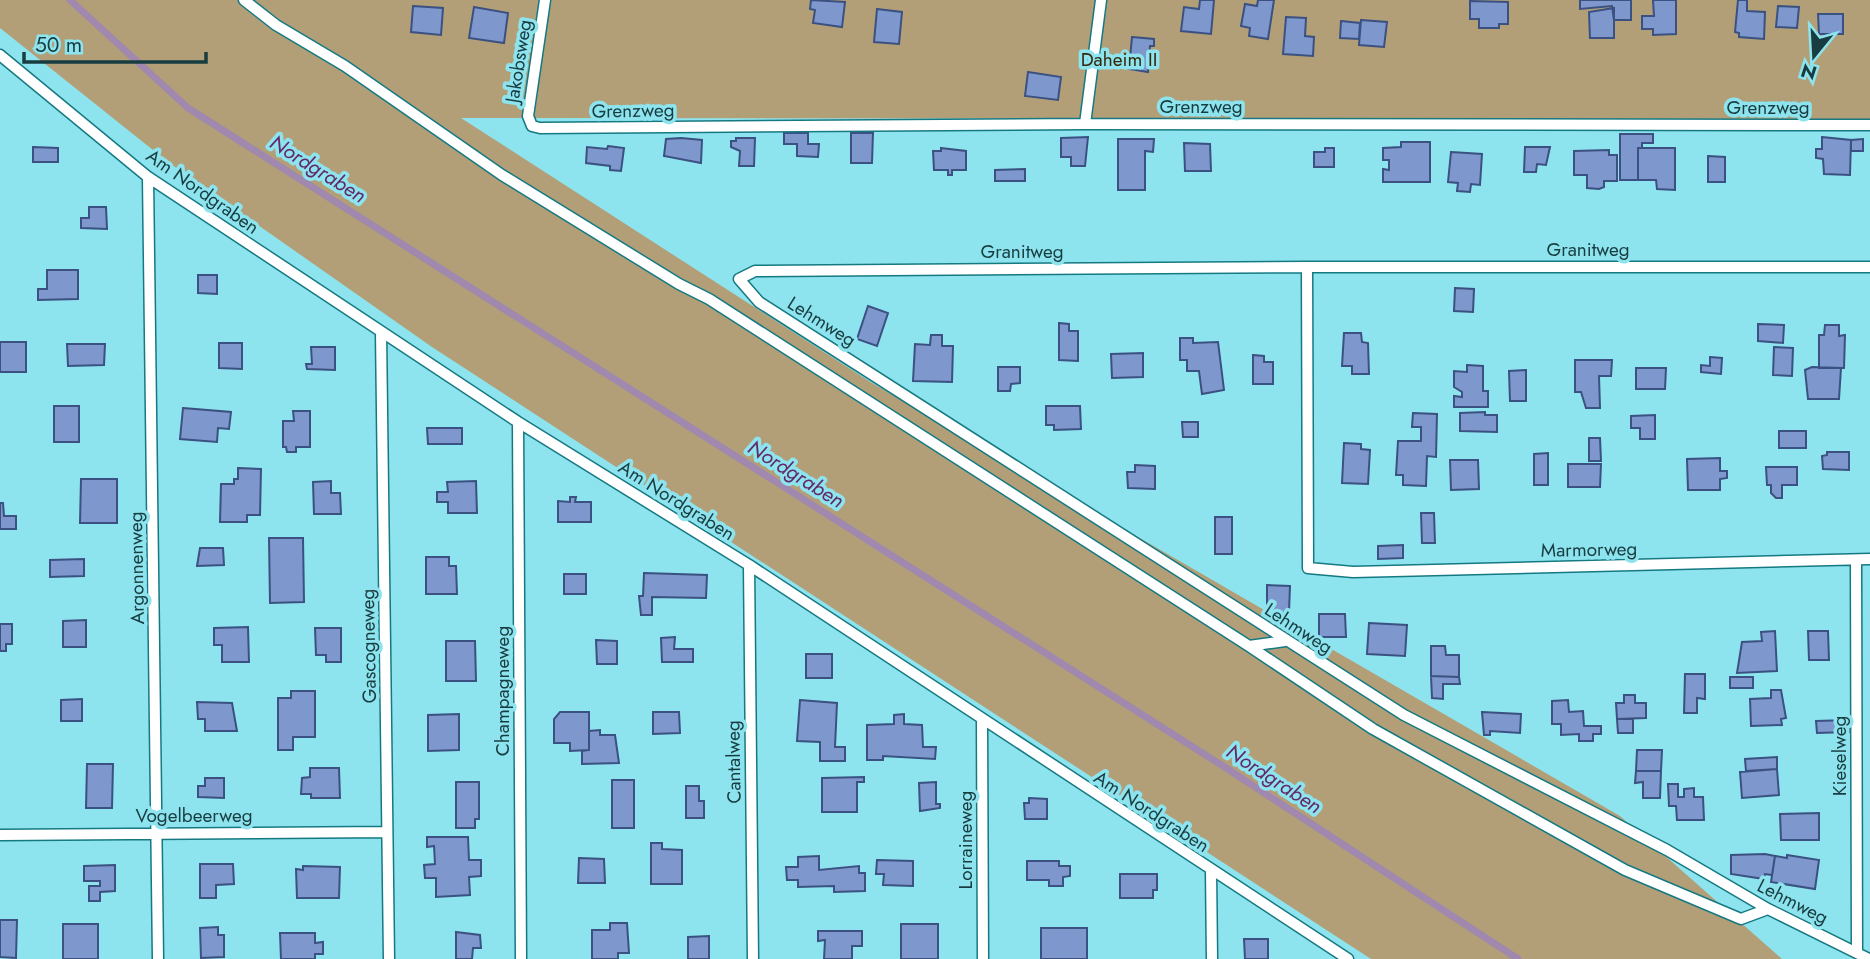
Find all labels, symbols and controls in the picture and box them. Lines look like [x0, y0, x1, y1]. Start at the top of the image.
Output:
street label: Jakobsweg [498, 18, 538, 108]
scale bar [24, 21, 206, 65]
north arrow [1779, 21, 1849, 91]
text: 50 m [35, 30, 82, 60]
park label: Daheim II [1081, 46, 1157, 73]
text: N [1798, 57, 1820, 87]
street label: Grenzweg [1160, 93, 1243, 120]
street label: Grenzweg [1727, 94, 1810, 121]
street label: Grenzweg [591, 96, 675, 125]
water label: Nordgraben [264, 128, 372, 210]
street label: Am Nordgraben [141, 142, 265, 240]
street label: Granitweg [1546, 236, 1630, 263]
street label: Granitweg [980, 238, 1064, 265]
street label: Lehmweg [782, 290, 861, 353]
water label: Nordgraben [742, 433, 850, 515]
street label: Am Nordgraben [613, 454, 740, 547]
street label: Argonnenweg [122, 511, 151, 625]
street label: Marmorweg [1540, 535, 1638, 564]
street label: Gascogneweg [354, 588, 383, 703]
street label: Lehmweg [1259, 596, 1338, 661]
street label: Champagneweg [489, 626, 516, 756]
street label: Kieselweg [1826, 716, 1853, 796]
street label: Cantalweg [719, 720, 748, 804]
water label: Nordgraben [1220, 737, 1328, 821]
street label: Am Nordgraben [1089, 764, 1215, 859]
street label: Lorraineweg [952, 791, 979, 889]
street label: Vogelbeerweg [135, 802, 253, 829]
street label: Lehmweg [1753, 872, 1833, 931]

